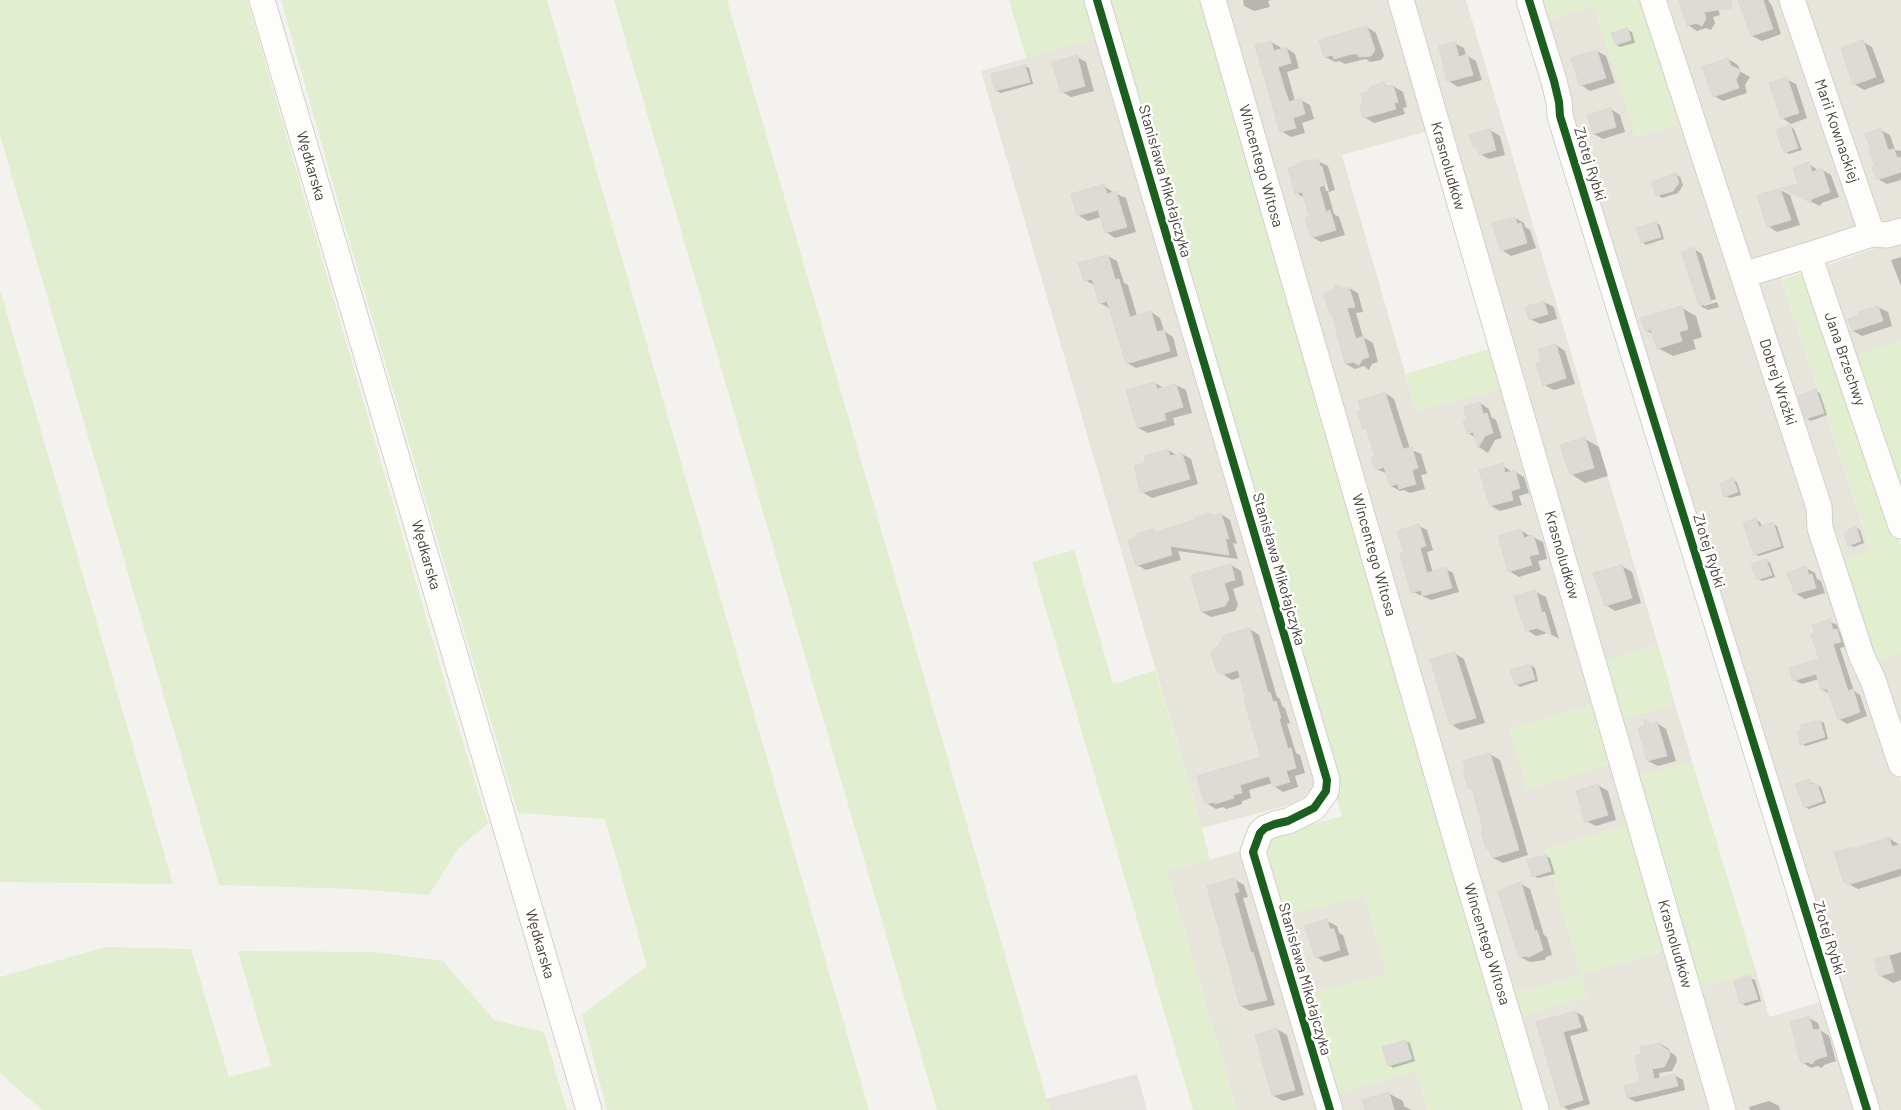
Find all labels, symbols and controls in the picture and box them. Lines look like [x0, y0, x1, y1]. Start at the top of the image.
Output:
street label: Marii Kownackiej [1811, 77, 1863, 185]
street label: Stanisława Mikołajczyka [1135, 103, 1195, 259]
street label: Wincentego Witosa [1235, 103, 1287, 229]
street label: Krasnoludków [1427, 120, 1469, 212]
street label: Złotej Rybki [1570, 125, 1610, 203]
street label: Wędkarska [293, 129, 329, 203]
street label: Jana Brzechwy [1821, 310, 1869, 408]
street label: Dobrej Wróżki [1756, 336, 1800, 428]
street label: Stanisława Mikołajczyka [1249, 491, 1309, 647]
street label: Wincentego Witosa [1348, 492, 1400, 618]
street label: Krasnoludków [1541, 509, 1583, 601]
street label: Złotej Rybki [1689, 512, 1729, 590]
street label: Wędkarska [408, 518, 444, 592]
street label: Wincentego Witosa [1460, 881, 1514, 1007]
street label: Krasnoludków [1654, 898, 1696, 990]
street label: Złotej Rybki [1809, 899, 1849, 977]
street label: Stanisława Mikołajczyka [1275, 901, 1335, 1057]
street label: Wędkarska [522, 907, 558, 981]

